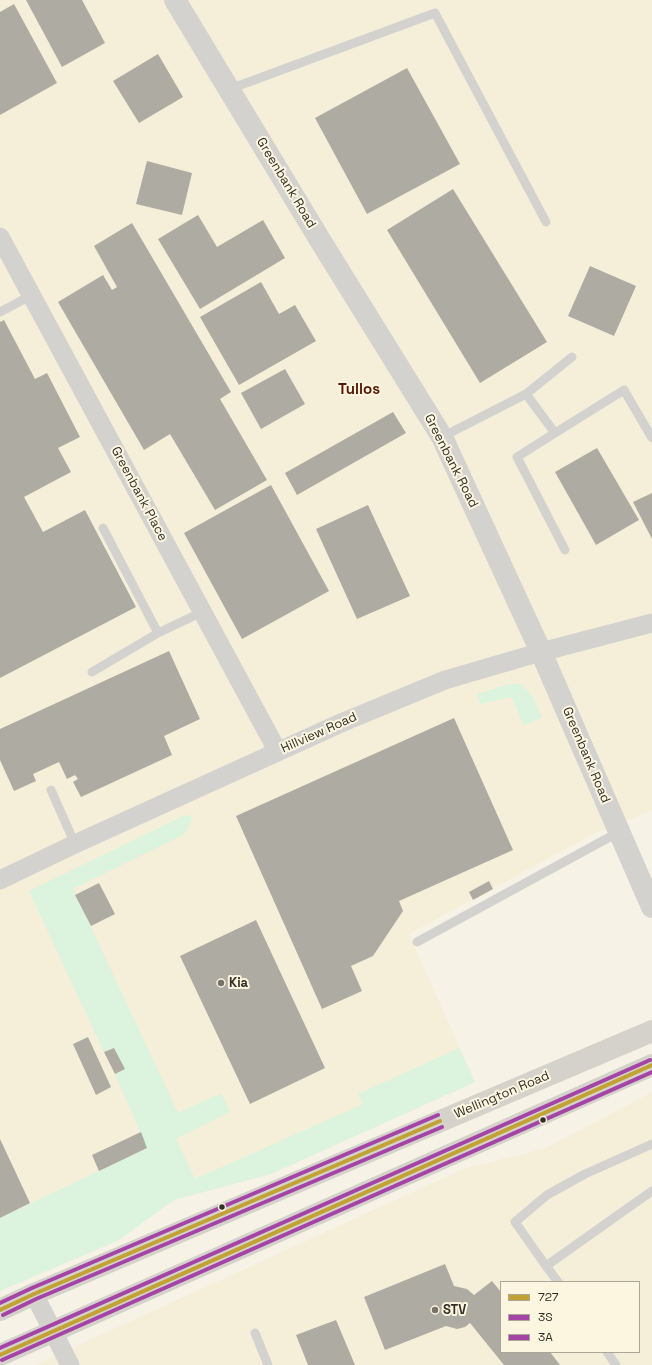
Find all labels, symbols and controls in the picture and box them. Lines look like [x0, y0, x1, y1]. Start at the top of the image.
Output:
street label: Greenbank Road [253, 135, 319, 231]
district label: Tullos [338, 381, 380, 399]
street label: Greenbank Road [421, 412, 481, 510]
street label: Greenbank Place [108, 444, 170, 544]
street label: Greenbank Road [559, 705, 613, 805]
street label: Hillview Road [279, 709, 359, 757]
place label: Kia [229, 975, 248, 991]
marker: Kia [216, 978, 226, 988]
street label: Wellington Road [452, 1068, 552, 1122]
unlabelled marker [538, 1115, 548, 1125]
unlabelled marker [217, 1202, 227, 1212]
legend [500, 1281, 640, 1353]
text: 727 [538, 1289, 559, 1305]
place label: STV [443, 1302, 466, 1318]
marker: STV [430, 1305, 440, 1315]
text: 3S [538, 1309, 553, 1325]
text: 3A [538, 1329, 553, 1345]

